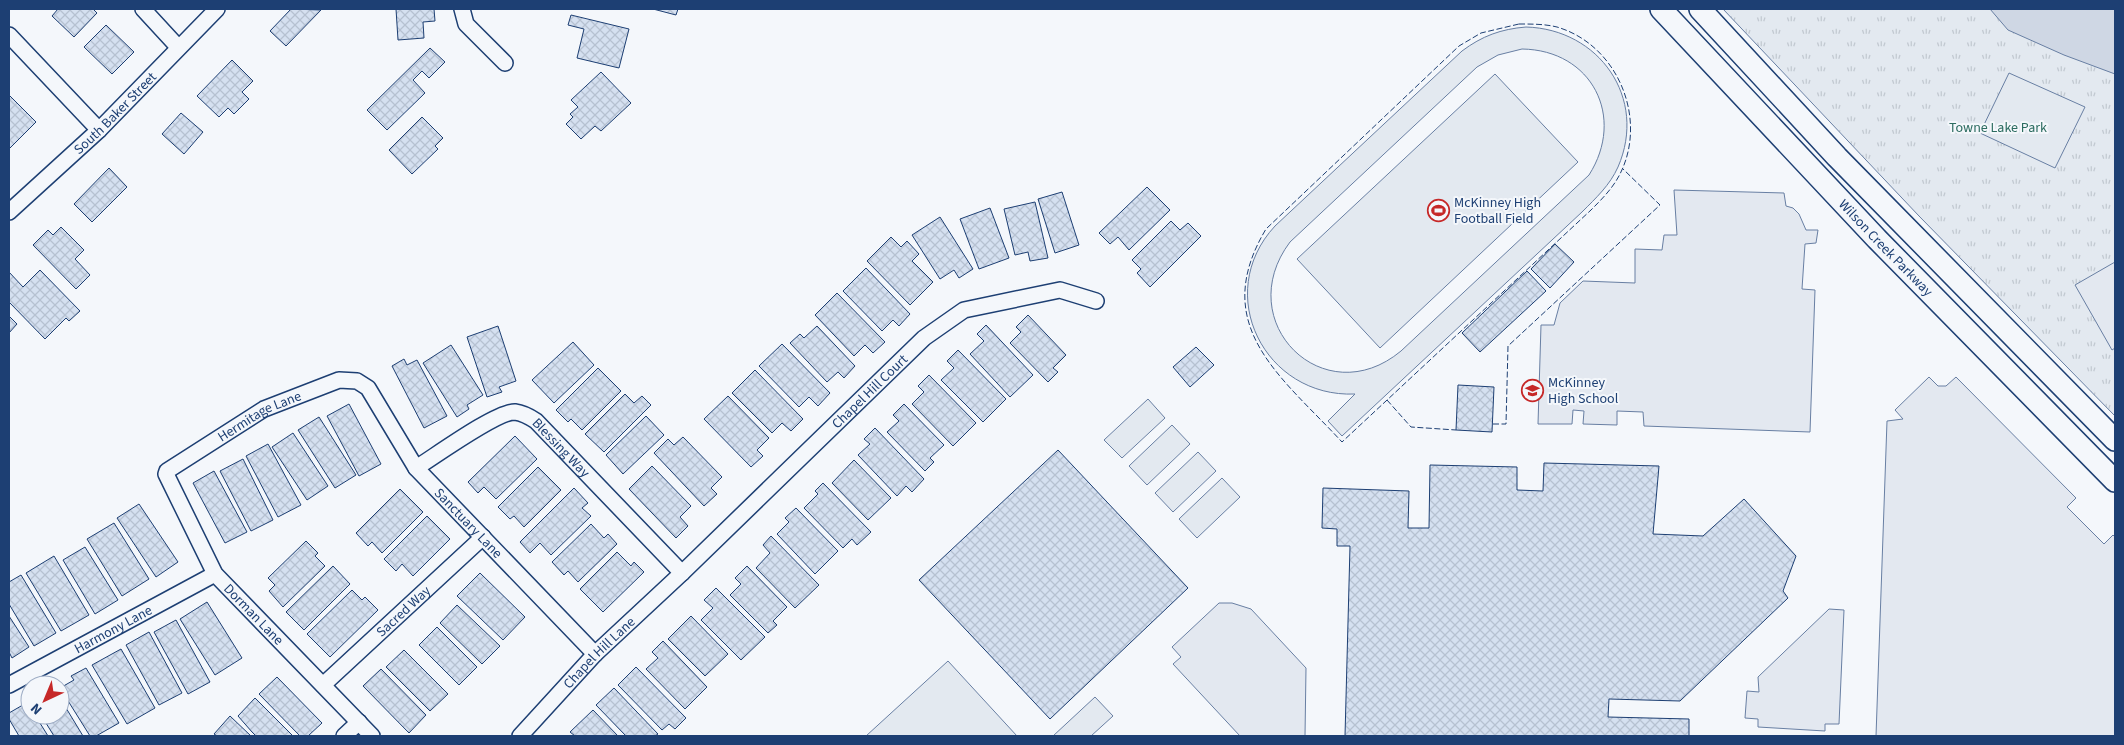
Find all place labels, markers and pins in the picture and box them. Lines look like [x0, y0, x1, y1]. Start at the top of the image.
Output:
place label: McKinney High Football Field [1454, 193, 1541, 229]
sports icon: McKinney High Football Field [1426, 198, 1450, 222]
place label: McKinney High School [1548, 373, 1619, 409]
school or university icon: McKinney High School [1520, 378, 1544, 402]

